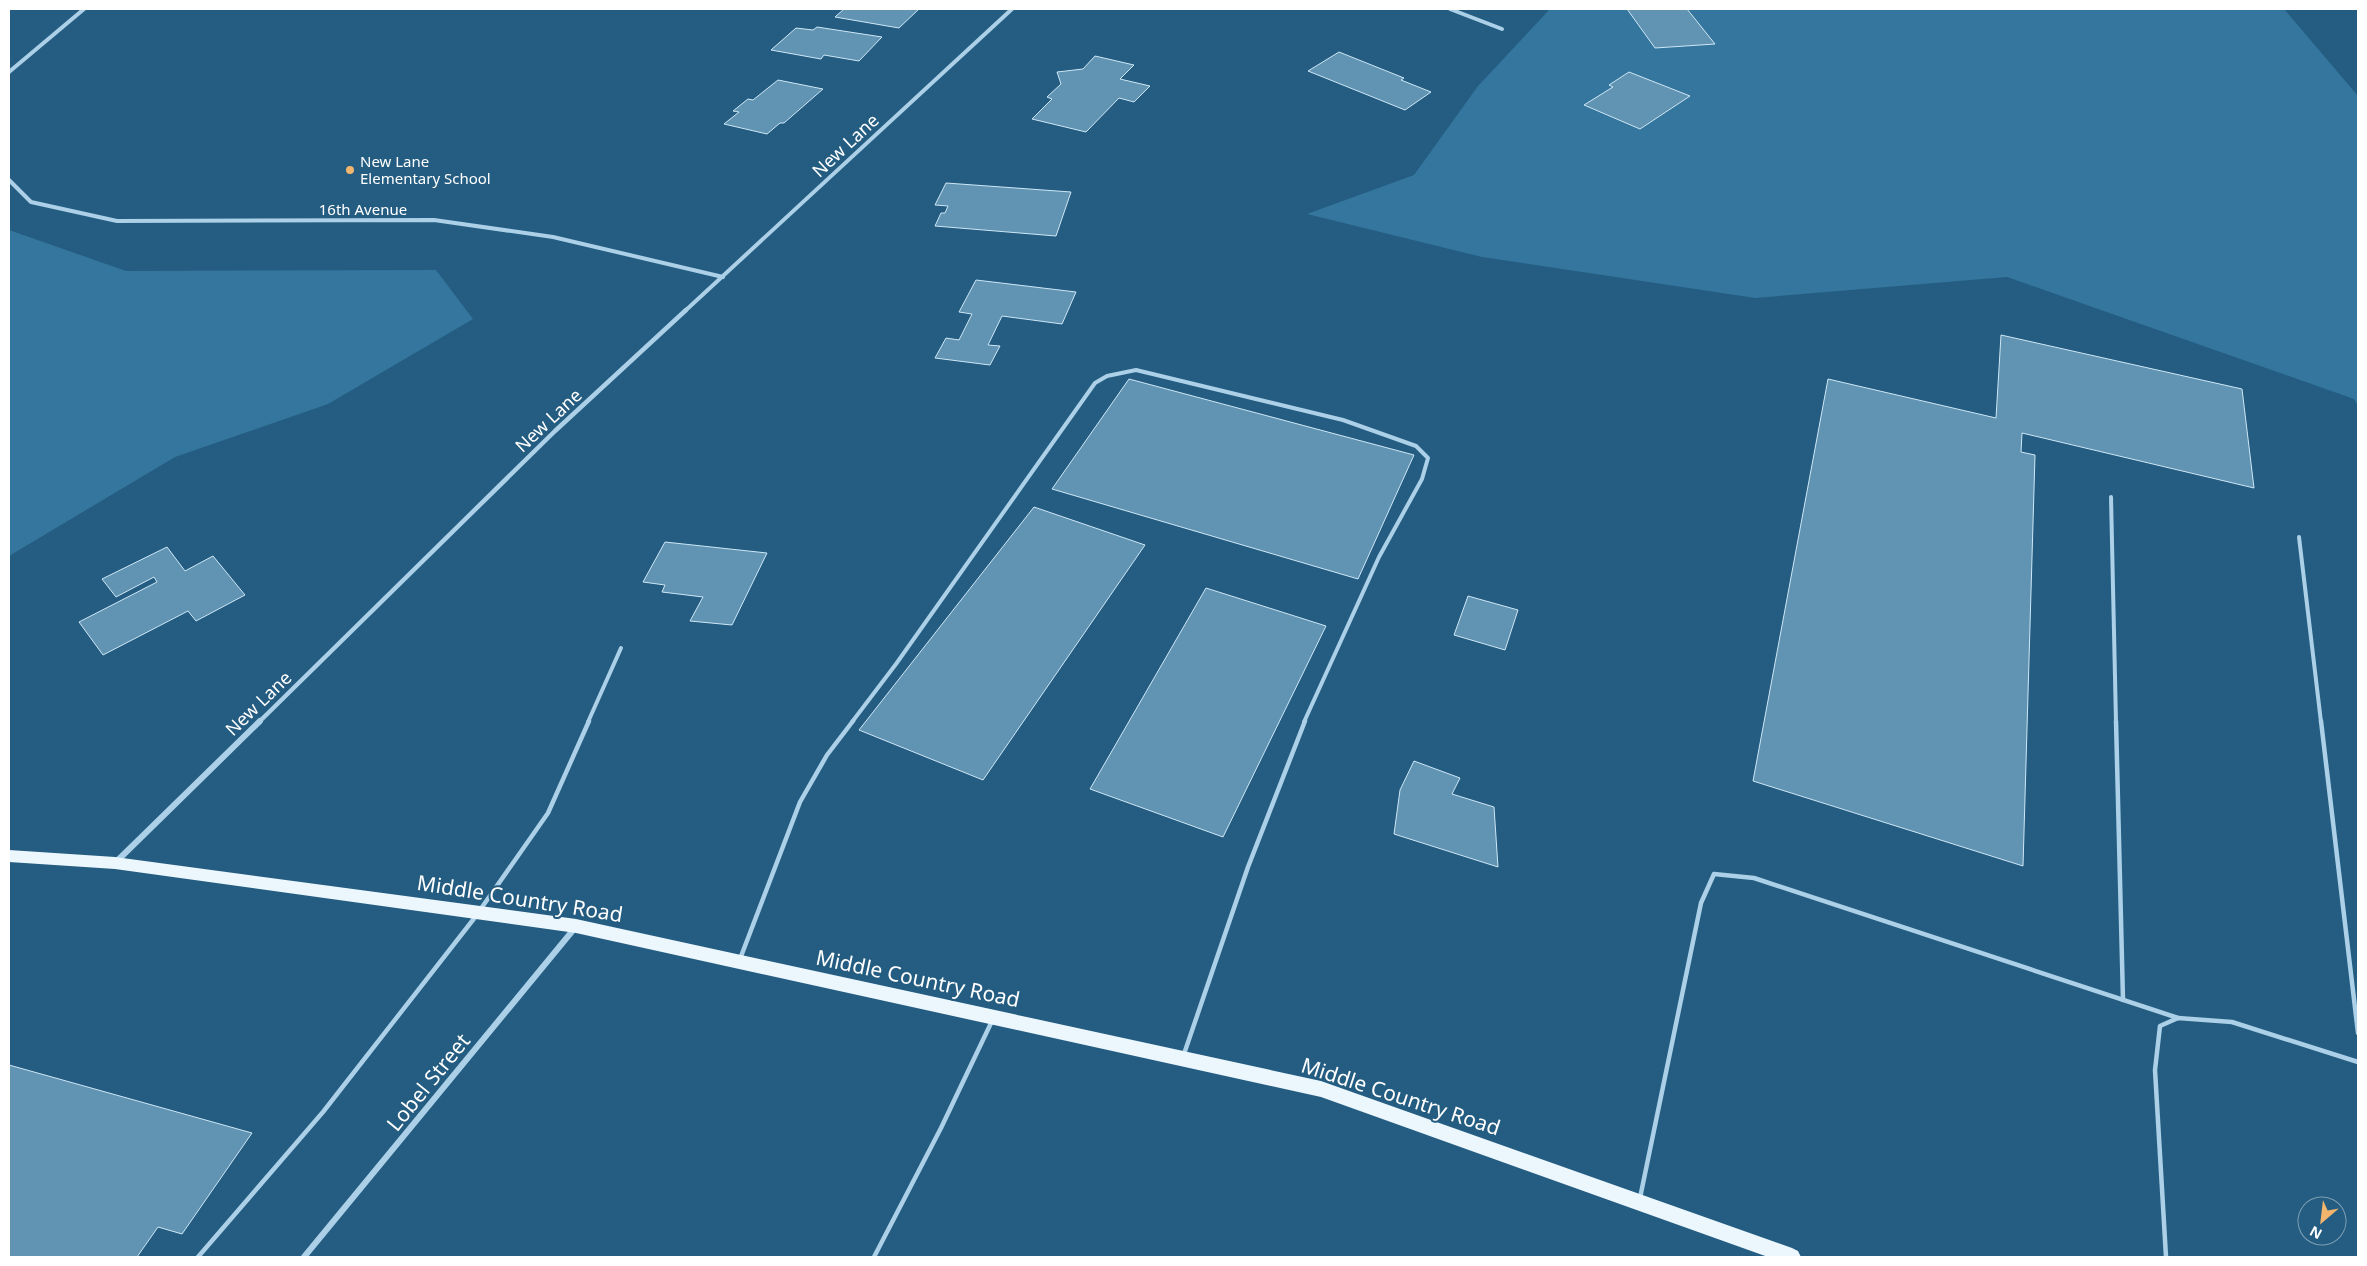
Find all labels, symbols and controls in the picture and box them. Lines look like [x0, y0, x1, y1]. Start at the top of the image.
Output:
street label: New Lane [806, 108, 884, 182]
place label: New Lane Elementary School [360, 151, 491, 188]
marker: New Lane Elementary School [344, 164, 356, 176]
street label: 16th Avenue [319, 199, 407, 219]
street label: New Lane [509, 383, 587, 457]
street label: New Lane [220, 666, 296, 740]
street label: Middle Country Road [415, 868, 625, 928]
street label: Middle Country Road [813, 943, 1023, 1013]
street label: Lobel Street [380, 1027, 476, 1137]
street label: Middle Country Road [1298, 1051, 1504, 1141]
north arrow [2297, 1196, 2347, 1246]
text: N [2306, 1222, 2325, 1244]

